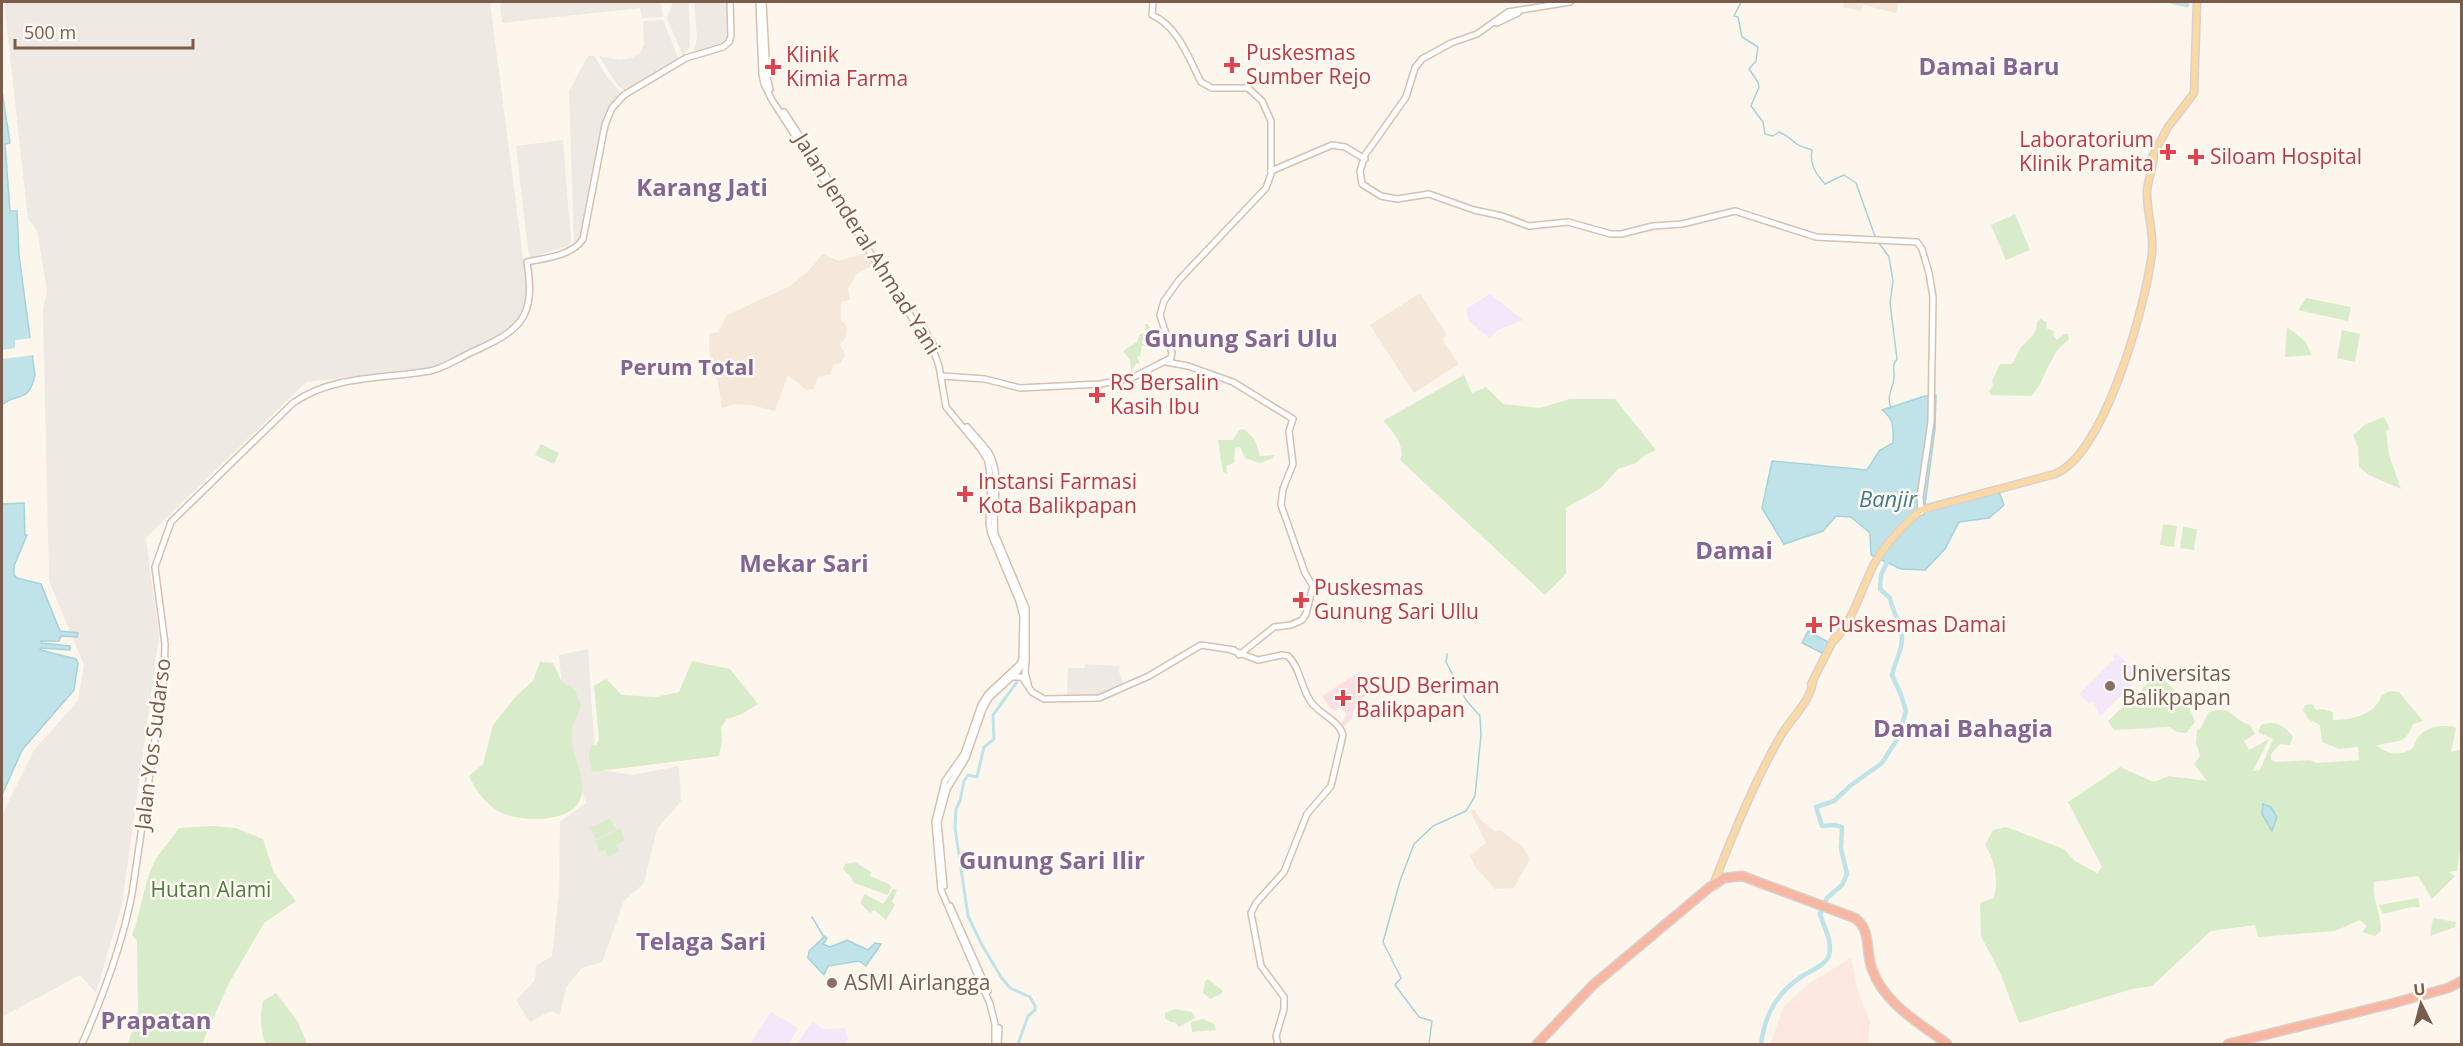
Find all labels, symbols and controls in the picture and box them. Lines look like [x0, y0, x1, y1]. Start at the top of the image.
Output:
scale bar [15, 12, 194, 50]
text: 500 m [24, 20, 76, 44]
place label: Puskesmas Sumber Rejo [1246, 38, 1371, 90]
place label: Klinik Kimia Farma [786, 40, 908, 92]
district label: Damai Baru [1918, 49, 2060, 82]
marker: Puskesmas Sumber Rejo [1223, 56, 1241, 74]
marker: Klinik Kimia Farma [764, 58, 782, 76]
place label: Laboratorium Klinik Pramita [2019, 125, 2154, 177]
street label: Jalan Jenderal Ahmad Yani [787, 126, 947, 359]
place label: Siloam Hospital [2210, 142, 2362, 170]
marker: Laboratorium Klinik Pramita [2159, 143, 2177, 161]
marker: Siloam Hospital [2187, 148, 2205, 166]
district label: Karang Jati [636, 170, 768, 203]
district label: Gunung Sari Ulu [1144, 321, 1338, 354]
district label: Perum Total [620, 351, 754, 381]
place label: RS Bersalin Kasih Ibu [1110, 368, 1219, 420]
marker: RS Bersalin Kasih Ibu [1088, 386, 1106, 404]
place label: Instansi Farmasi Kota Balikpapan [978, 467, 1137, 519]
water label: Banjir [1859, 483, 1918, 513]
marker: Instansi Farmasi Kota Balikpapan [956, 485, 974, 503]
district label: Damai [1695, 533, 1773, 566]
district label: Mekar Sari [739, 546, 869, 579]
place label: Puskesmas Gunung Sari Ullu [1314, 573, 1479, 625]
marker: Puskesmas Gunung Sari Ullu [1292, 591, 1310, 609]
place label: Puskesmas Damai [1828, 610, 2006, 638]
marker: Puskesmas Damai [1805, 616, 1823, 634]
street label: Jalan Yos Sudarso [127, 657, 176, 833]
place label: Universitas Balikpapan [2122, 659, 2231, 711]
place label: RSUD Beriman Balikpapan [1356, 671, 1500, 723]
marker: Universitas Balikpapan [2103, 679, 2117, 693]
marker: RSUD Beriman Balikpapan [1334, 689, 1352, 707]
district label: Damai Bahagia [1873, 711, 2053, 744]
district label: Gunung Sari Ilir [959, 843, 1145, 876]
park label: Hutan Alami [151, 875, 271, 903]
district label: Telaga Sari [636, 924, 766, 957]
place label: ASMI Airlangga [844, 968, 991, 996]
north arrow [2391, 974, 2451, 1034]
marker: ASMI Airlangga [825, 976, 839, 990]
text: U [2412, 978, 2427, 1001]
district label: Prapatan [101, 1003, 211, 1036]

